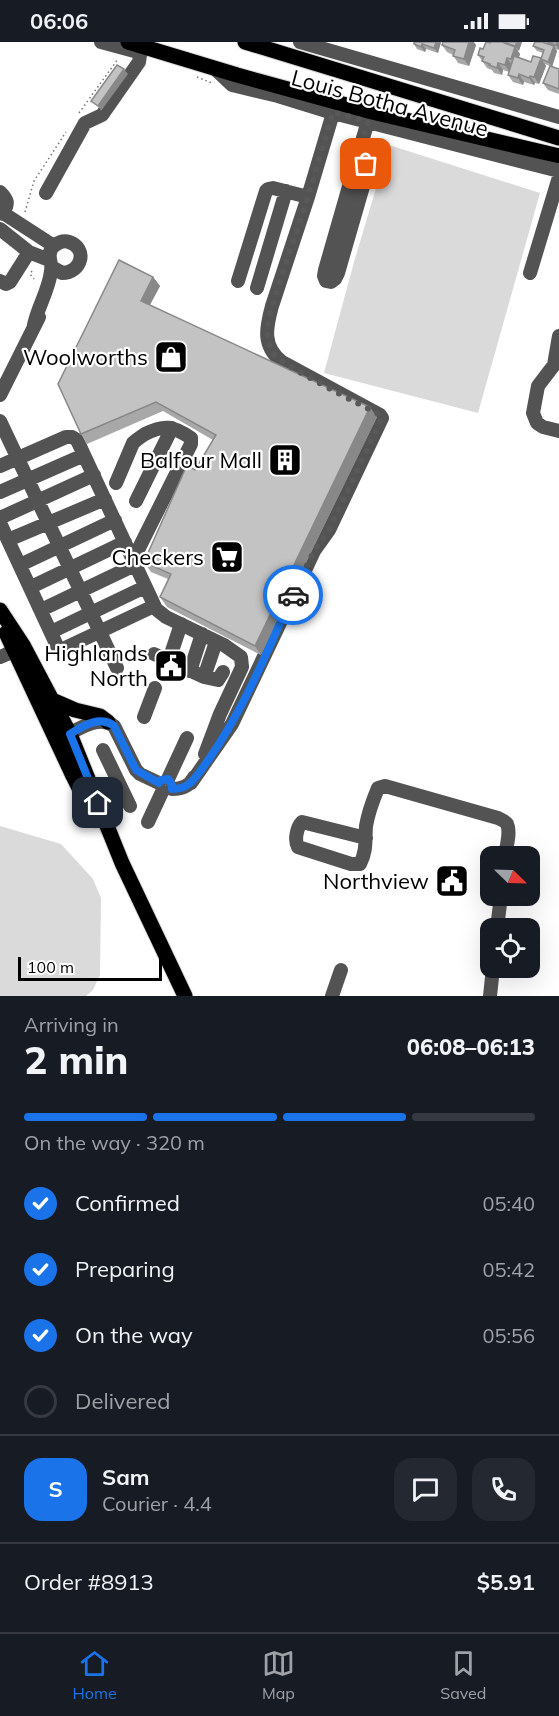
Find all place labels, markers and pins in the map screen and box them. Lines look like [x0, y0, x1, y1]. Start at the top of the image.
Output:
pin [340, 138, 391, 189]
shop icon: Woolworths [153, 339, 189, 375]
place label: Woolworths [23, 343, 148, 371]
building icon: Balfour Mall [267, 442, 303, 478]
place label: Balfour Mall [140, 446, 262, 474]
supermarket icon: Checkers [209, 539, 245, 575]
place label: Checkers [111, 543, 204, 571]
place label: Highlands North [44, 639, 148, 692]
public building icon: Highlands North [153, 648, 189, 684]
pin [72, 777, 123, 828]
public building icon: Northview [434, 863, 470, 899]
place label: Northview [323, 867, 429, 895]

